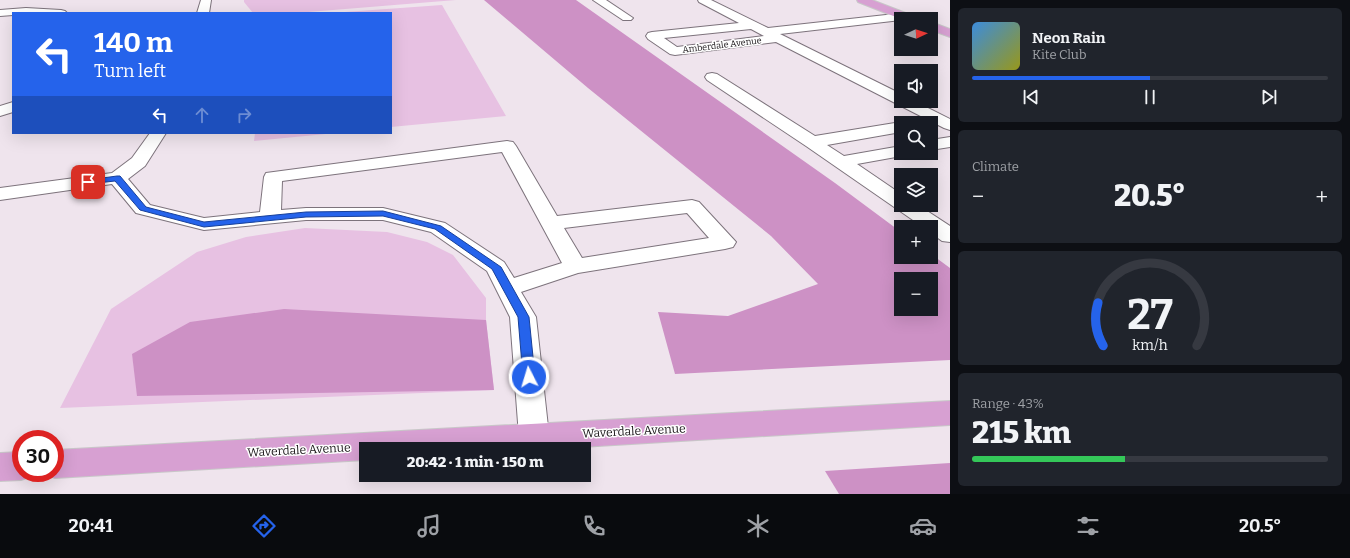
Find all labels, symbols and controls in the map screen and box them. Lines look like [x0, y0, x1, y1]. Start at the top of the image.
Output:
north arrow [894, 12, 938, 56]
map controls [894, 12, 938, 316]
text: 140 m [94, 26, 173, 59]
icon: left [28, 28, 80, 80]
text: Neon Rain [1032, 29, 1105, 47]
street label: Amberdale Avenue [682, 35, 762, 55]
text: Kite Club [1032, 47, 1086, 62]
text: Turn left [94, 60, 166, 82]
button: sound [894, 64, 938, 108]
icon: previous [1020, 86, 1042, 108]
icon: pause [1139, 86, 1161, 108]
icon: next [1258, 86, 1280, 108]
icon: left [149, 104, 171, 126]
icon: ahead [191, 104, 213, 126]
icon: right [233, 104, 255, 126]
button: search [894, 116, 938, 160]
text: Climate [972, 159, 1019, 174]
pin [71, 165, 105, 199]
button: layers [894, 168, 938, 212]
icon: arrive [77, 171, 99, 193]
text: 20.5° [1114, 178, 1186, 214]
text: − [972, 183, 984, 210]
text: + [1315, 183, 1328, 210]
button: + [894, 220, 938, 264]
button: − [894, 272, 938, 316]
text: 27 [1127, 290, 1173, 340]
text: km/h [1132, 336, 1168, 353]
position arrow [508, 356, 550, 398]
text: Range · 43% [972, 396, 1044, 411]
text: 215 km [972, 415, 1071, 451]
street label: Waverdale Avenue [582, 421, 686, 441]
speed limit sign: 30 [12, 430, 64, 482]
street label: Waverdale Avenue [247, 440, 351, 460]
text: 20:42 · 1 min · 150 m [407, 453, 543, 471]
icon: directions [250, 512, 278, 540]
icon: music [415, 512, 443, 540]
icon: phone [580, 512, 608, 540]
icon: climate [744, 512, 772, 540]
icon: car [909, 512, 937, 540]
icon: filters [1074, 512, 1102, 540]
text: 20:41 [68, 515, 113, 537]
text: 20.5° [1239, 515, 1281, 537]

